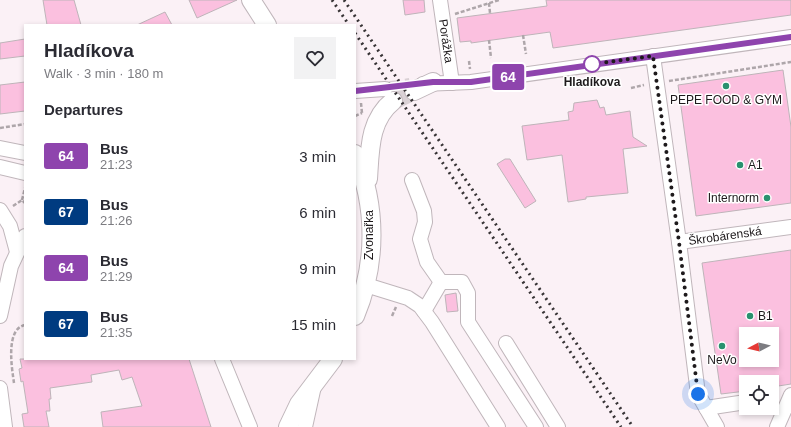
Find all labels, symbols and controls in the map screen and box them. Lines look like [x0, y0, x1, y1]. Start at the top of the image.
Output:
street label: Porážka [436, 18, 456, 64]
button: heart [294, 37, 336, 79]
text: Hladíkova [44, 40, 134, 61]
marker: Hladíkova [583, 55, 601, 73]
line badge: 64 [490, 64, 526, 90]
text: Walk · 3 min · 180 m [44, 66, 163, 81]
text: 64 [500, 69, 516, 85]
place label: Hladíkova [564, 75, 621, 89]
marker: PEPE FOOD & GYM [721, 81, 731, 91]
place label: PEPE FOOD & GYM [670, 93, 782, 107]
text: Departures [44, 101, 123, 118]
text: Bus [100, 140, 128, 157]
text: 64 [58, 148, 74, 164]
text: 3 min [299, 148, 336, 165]
text: 21:23 [100, 157, 133, 172]
place label: A1 [748, 158, 763, 172]
marker: A1 [735, 160, 745, 170]
place label: Internorm [708, 191, 759, 205]
marker: Internorm [762, 193, 772, 203]
text: Bus [100, 196, 128, 213]
text: 67 [58, 204, 74, 220]
text: 6 min [299, 204, 336, 221]
street label: Zvonařka [362, 210, 376, 260]
text: 21:26 [100, 213, 133, 228]
street label: Škrobárenská [687, 223, 763, 248]
text: Bus [100, 252, 128, 269]
text: 64 [58, 260, 74, 276]
text: 9 min [299, 260, 336, 277]
text: 21:29 [100, 269, 133, 284]
text: Bus [100, 308, 128, 325]
place label: B1 [758, 309, 773, 323]
marker: B1 [745, 311, 755, 321]
text: 67 [58, 316, 74, 332]
text: 15 min [291, 316, 336, 333]
text: 21:35 [100, 325, 133, 340]
north arrow [739, 327, 779, 367]
map controls [739, 327, 779, 415]
marker: NeVo [717, 341, 727, 351]
place label: NeVo [707, 353, 737, 367]
button: locate [739, 375, 779, 415]
your location [688, 384, 708, 404]

